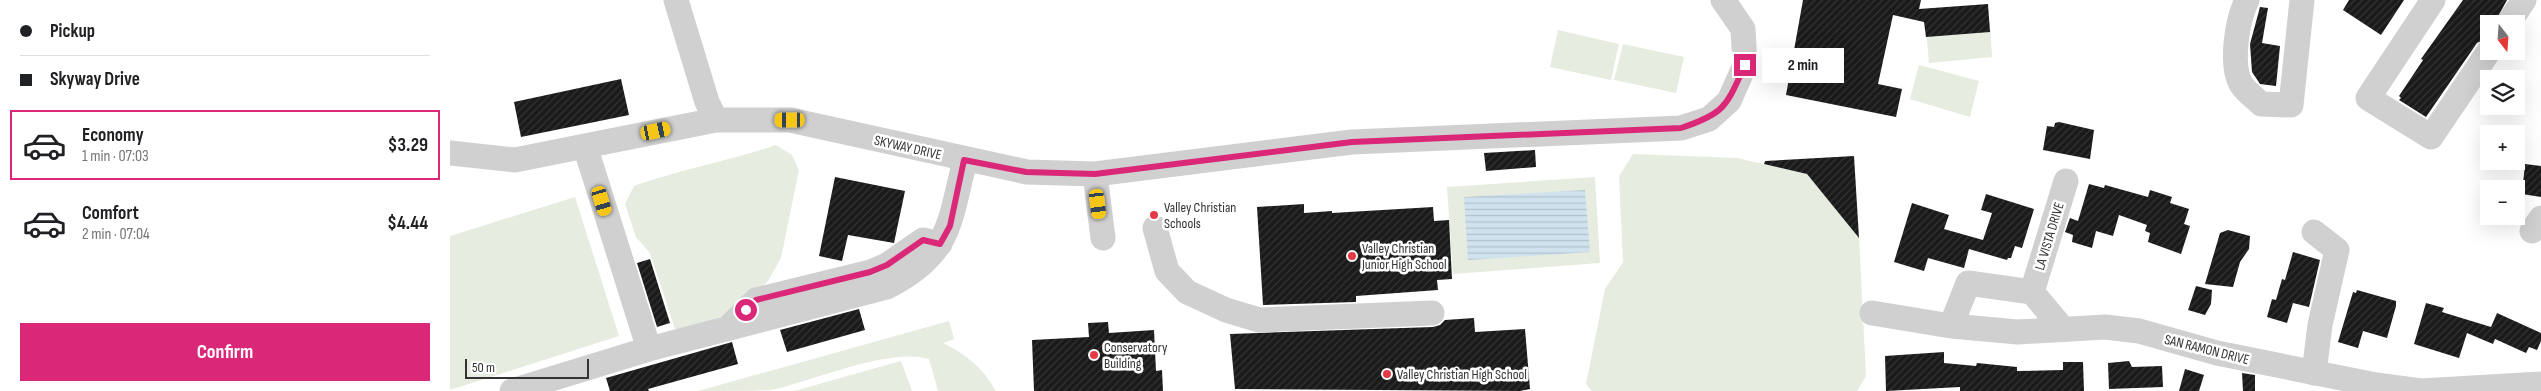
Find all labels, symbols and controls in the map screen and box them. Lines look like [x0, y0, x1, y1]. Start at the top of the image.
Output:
north arrow [2480, 15, 2525, 60]
map controls [2480, 15, 2525, 225]
text: Pickup [50, 20, 95, 43]
callout: 2 min [1762, 48, 1845, 82]
route end [1734, 54, 1756, 76]
text: 2 min [1788, 56, 1818, 75]
text: Skyway Drive [50, 68, 140, 91]
button: layers [2480, 70, 2525, 115]
car [775, 113, 805, 128]
car [639, 121, 672, 141]
icon: car [22, 123, 67, 168]
text: Economy [82, 124, 144, 147]
button: + [2480, 125, 2525, 170]
street label: SKYWAY DRIVE [872, 131, 944, 164]
text: $3.29 [388, 134, 428, 157]
text: 1 min · 07:03 [82, 147, 149, 166]
button: − [2480, 180, 2525, 225]
car [590, 184, 613, 218]
car [1088, 188, 1107, 220]
place label: Valley Christian Schools [1164, 199, 1236, 232]
street label: LA VISTA DRIVE [2031, 200, 2068, 272]
icon: car [22, 201, 67, 246]
text: Comfort [82, 202, 139, 225]
marker: Valley Christian Schools [1148, 209, 1160, 221]
text: $4.44 [387, 212, 428, 235]
text: 2 min · 07:04 [82, 225, 150, 244]
place label: Valley Christian Junior High School [1361, 240, 1447, 273]
marker: Valley Christian Junior High School [1346, 250, 1358, 262]
route start [735, 299, 757, 321]
button: Confirm [20, 323, 430, 381]
street label: SAN RAMON DRIVE [2163, 331, 2251, 368]
place label: Conservatory Building [1104, 339, 1168, 372]
marker: Conservatory Building [1088, 349, 1100, 361]
scale bar [465, 356, 589, 379]
text: 50 m [472, 359, 495, 376]
place label: Valley Christian High School [1397, 366, 1527, 383]
marker: Valley Christian High School [1381, 368, 1393, 380]

